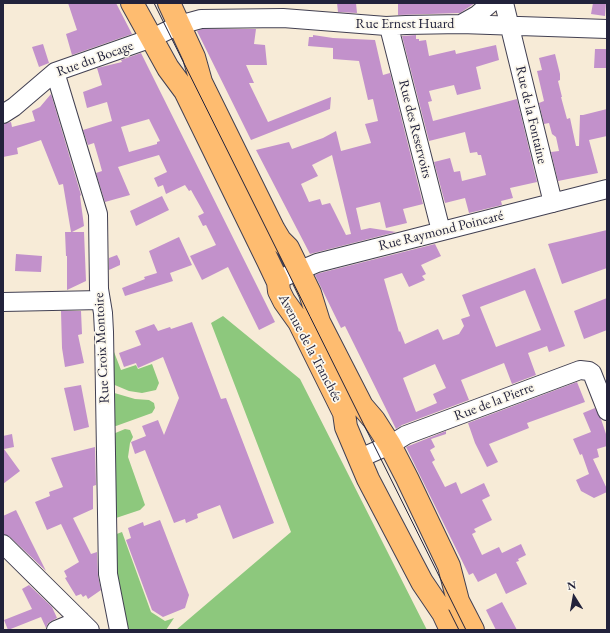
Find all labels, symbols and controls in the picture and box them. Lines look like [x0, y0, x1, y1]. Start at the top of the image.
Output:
street label: Rue Ernest Huard [356, 16, 454, 32]
street label: Rue du Bocage [54, 37, 136, 81]
street label: Rue de la Fontaine [512, 64, 550, 166]
street label: Rue des Reservoirs [395, 78, 435, 180]
street label: Rue Raymond Poincaré [377, 207, 505, 255]
street label: Avenue de la Tranchée [275, 291, 345, 405]
street label: Rue Croix Montoire [91, 292, 113, 404]
street label: Rue de la Pierre [452, 379, 536, 425]
north arrow [554, 577, 594, 617]
text: N [566, 577, 577, 593]

